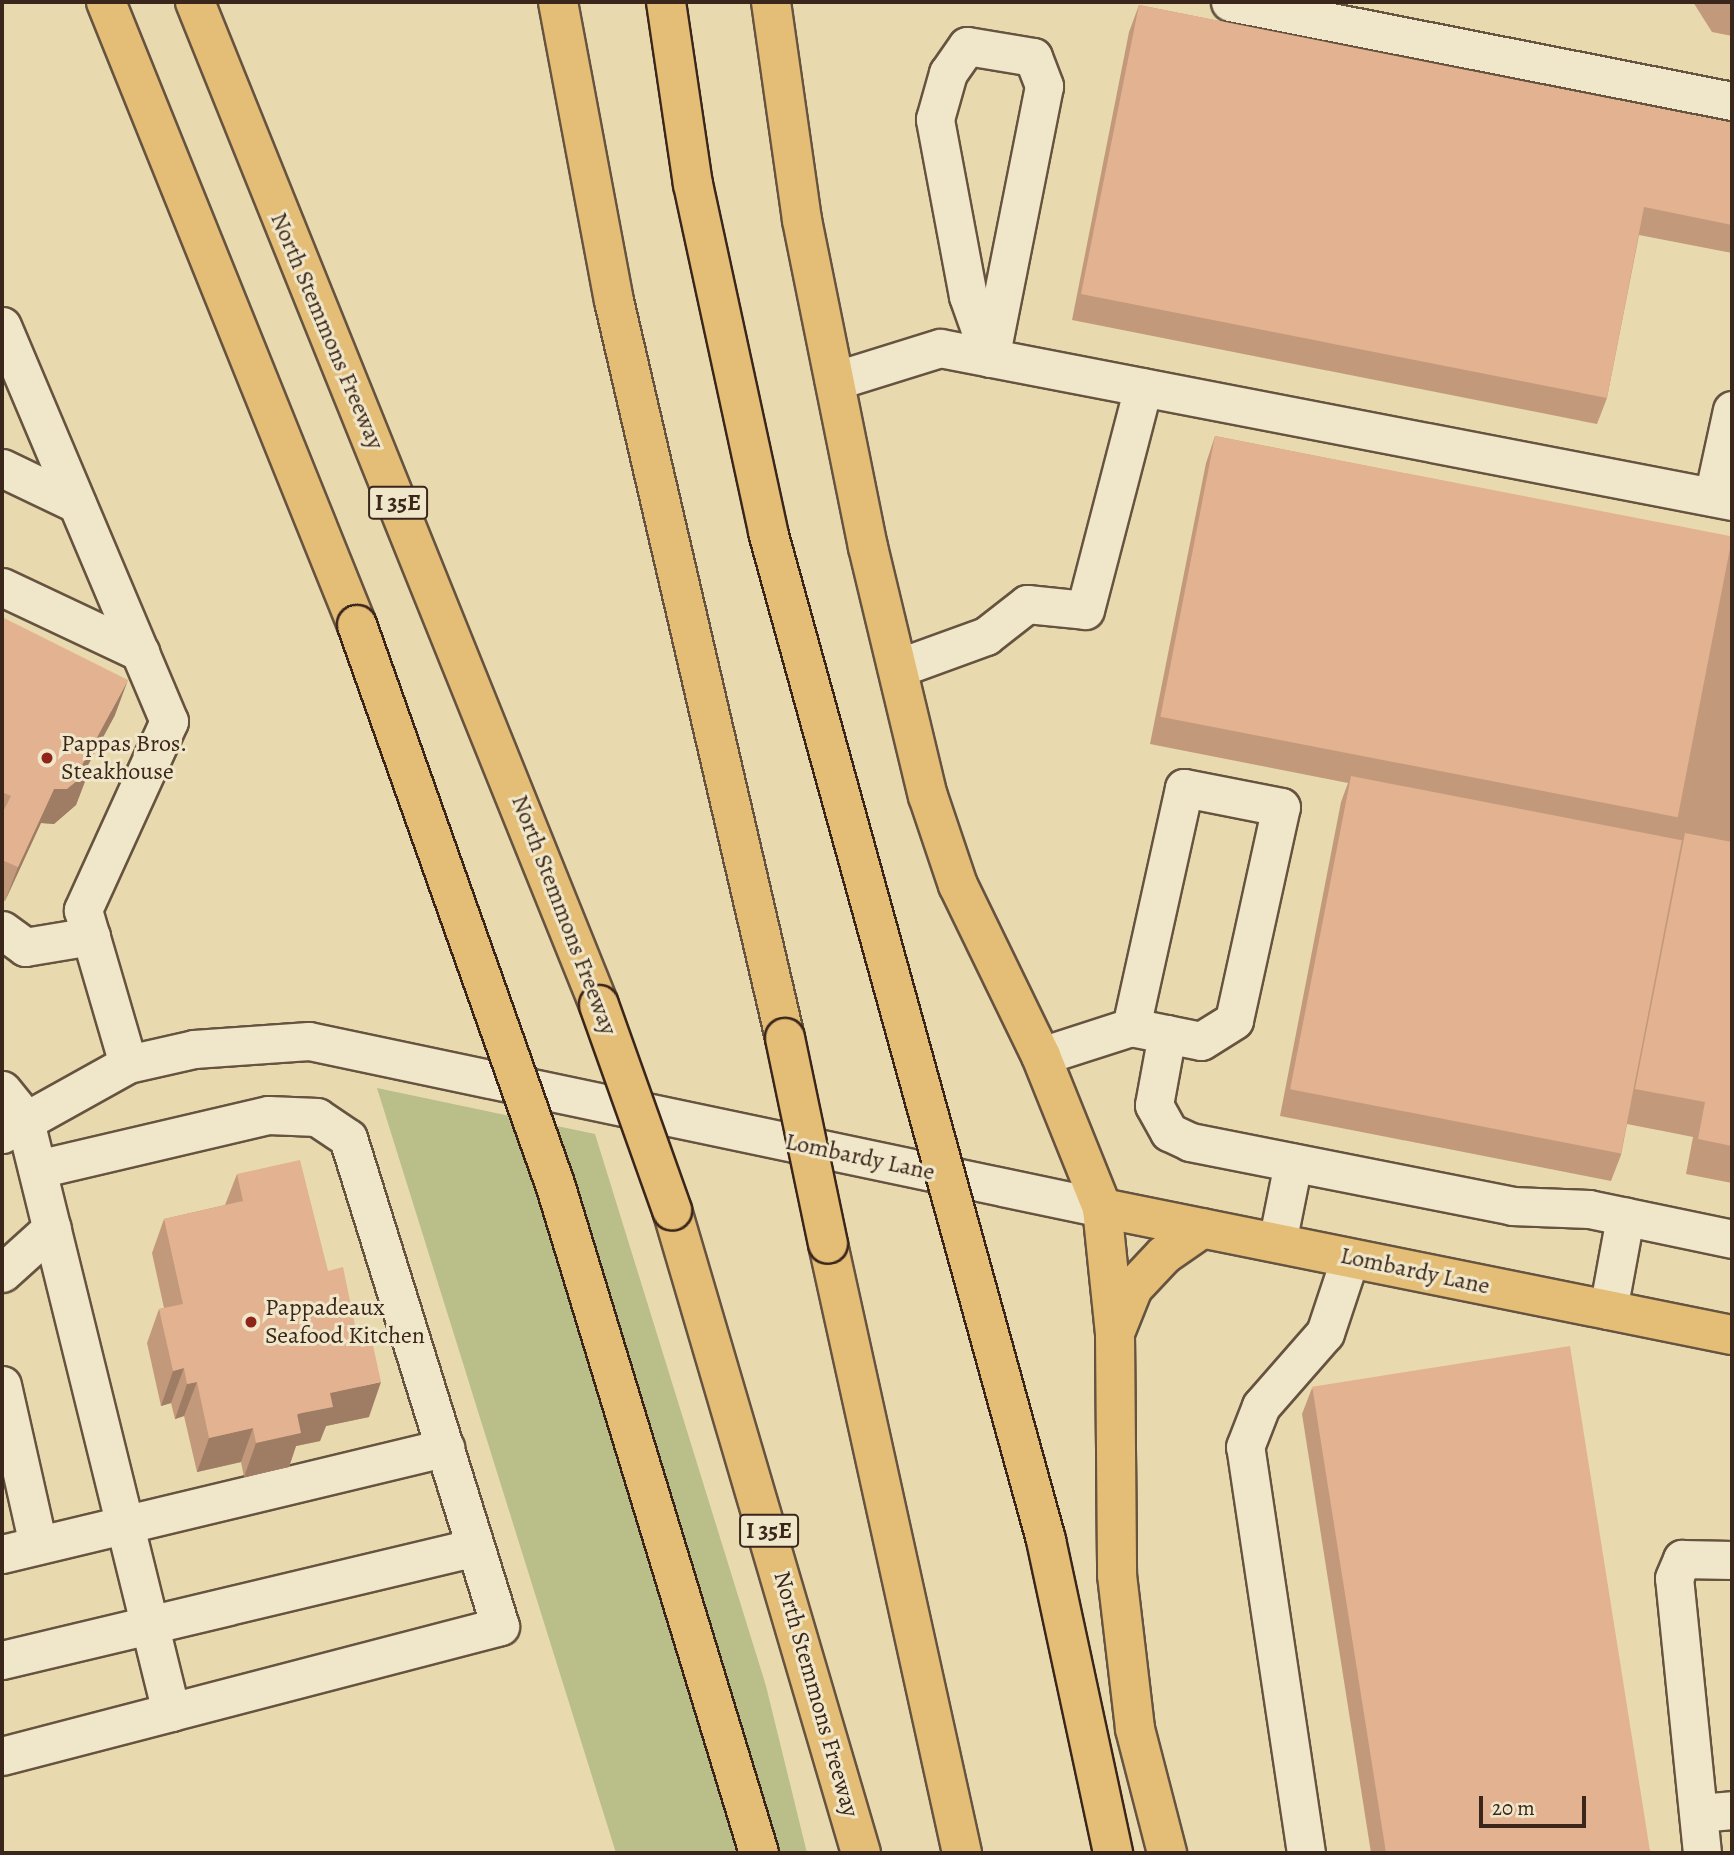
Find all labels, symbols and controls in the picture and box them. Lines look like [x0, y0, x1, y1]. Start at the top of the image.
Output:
street label: North Stemmons Freeway [264, 208, 390, 454]
road number: I 35E [366, 484, 430, 523]
place label: Pappas Bros. Steakhouse [61, 730, 187, 786]
marker: Pappas Bros. Steakhouse [39, 750, 55, 766]
street label: North Stemmons Freeway [505, 791, 623, 1039]
street label: Lombardy Lane [783, 1127, 937, 1187]
street label: Lombardy Lane [1338, 1241, 1492, 1301]
place label: Pappadeaux Seafood Kitchen [265, 1294, 425, 1350]
marker: Pappadeaux Seafood Kitchen [243, 1314, 259, 1330]
road number: I 35E [738, 1512, 800, 1550]
street label: North Stemmons Freeway [767, 1568, 865, 1820]
scale bar [1482, 1782, 1589, 1826]
text: 20 m [1492, 1794, 1535, 1822]

